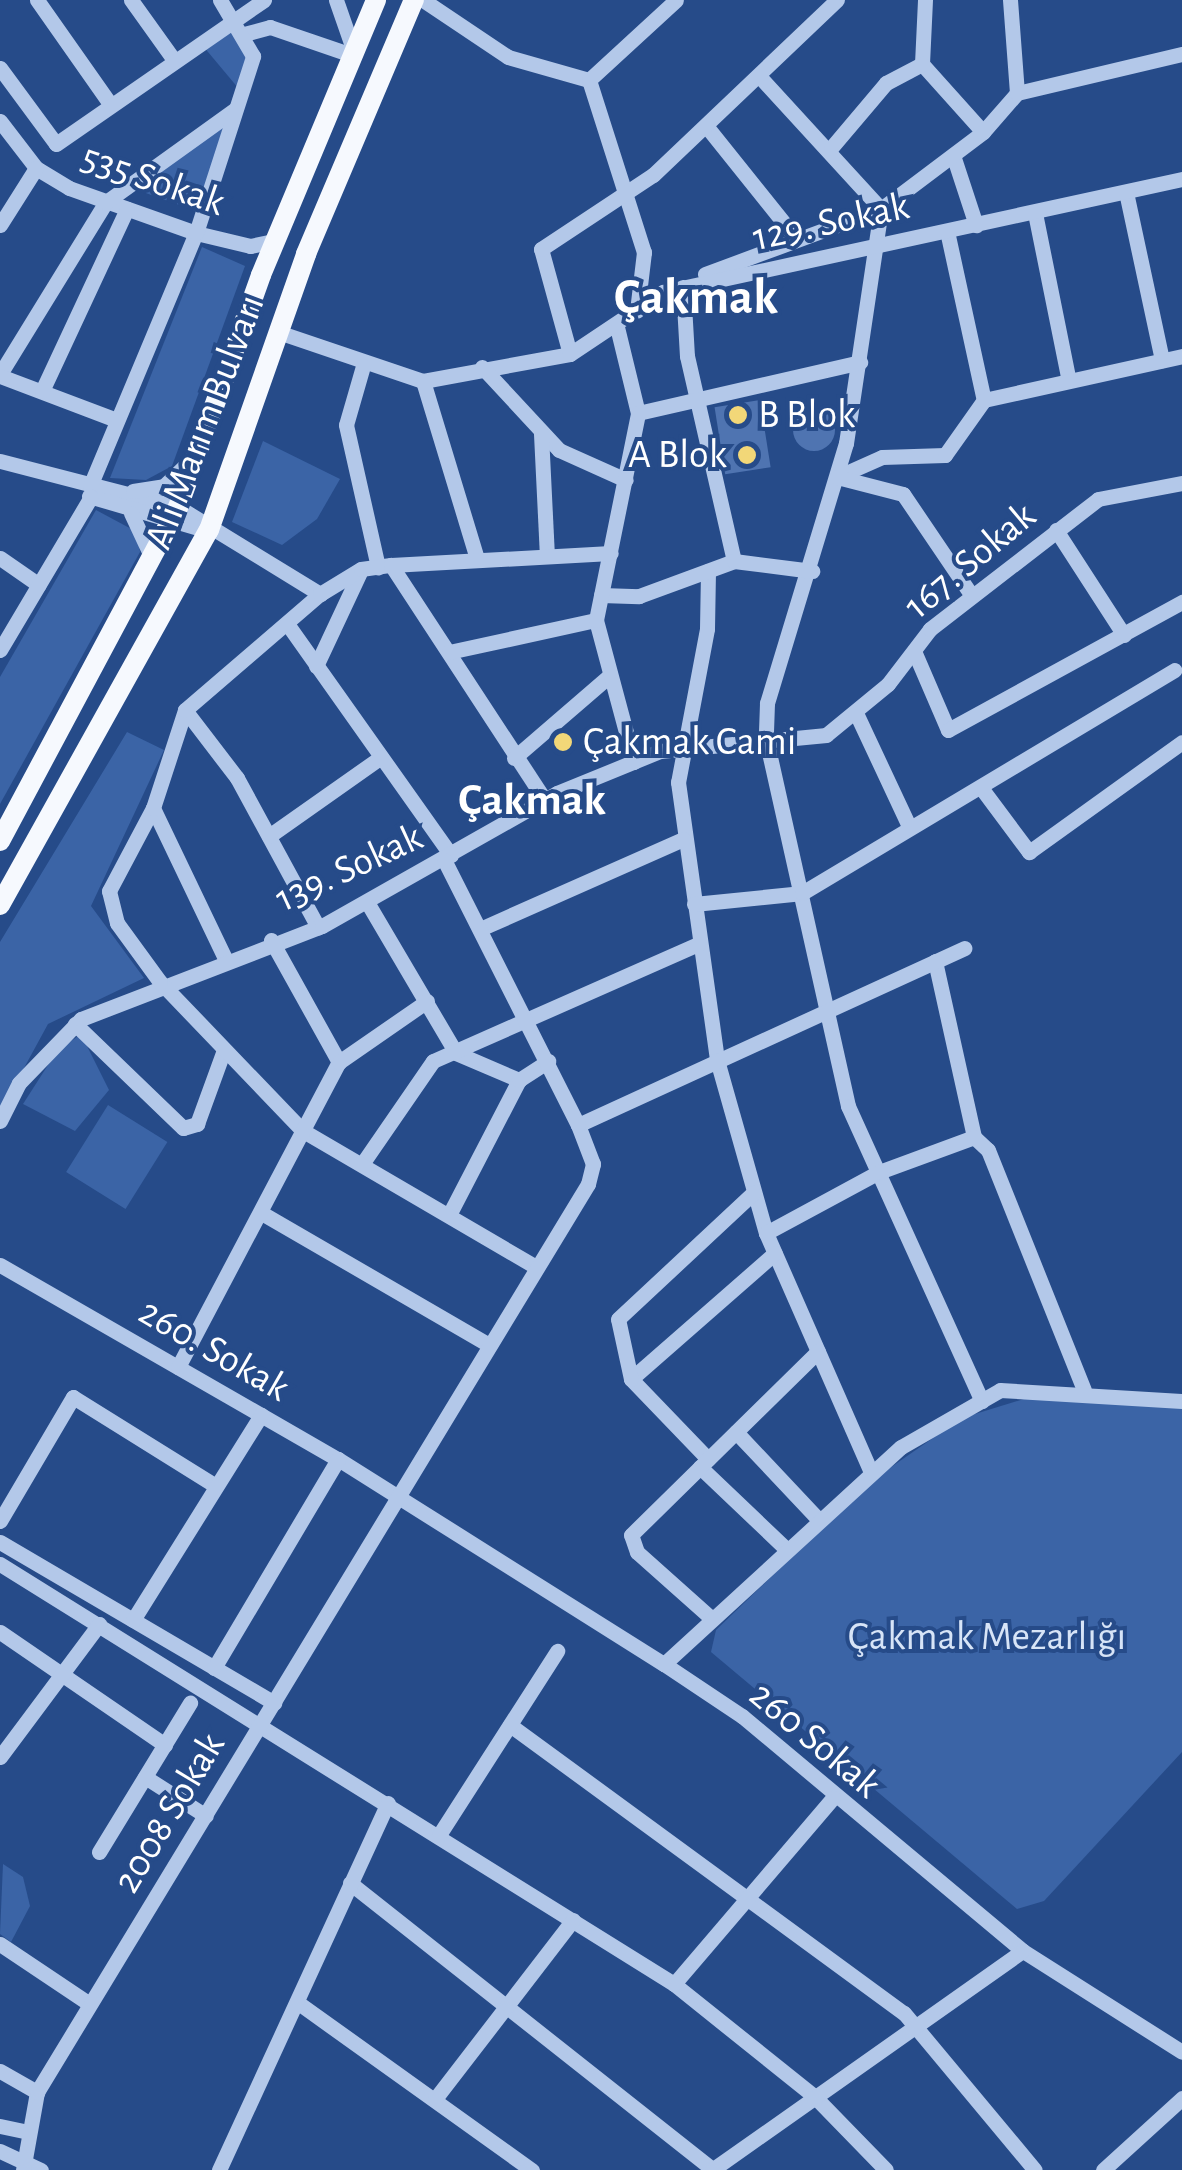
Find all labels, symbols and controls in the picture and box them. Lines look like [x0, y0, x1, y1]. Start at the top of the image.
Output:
street label: 535 Sokak [75, 133, 231, 227]
street label: 129. Sokak [749, 182, 913, 262]
district label: Çakmak [614, 269, 778, 329]
street label: Ali Marım Bulvarı [135, 288, 275, 556]
place label: B Blok [758, 391, 855, 439]
marker: B Blok [727, 404, 749, 426]
place label: A Blok [628, 431, 727, 479]
marker: A Blok [736, 444, 758, 466]
street label: 167. Sokak [894, 492, 1046, 630]
place label: Çakmak Cami [583, 718, 796, 766]
marker: Çakmak Cami [552, 731, 574, 753]
district label: Çakmak [458, 774, 606, 828]
street label: 139. Sokak [268, 813, 430, 923]
street label: 260. Sokak [130, 1288, 298, 1412]
park label: Çakmak Mezarlığı [848, 1613, 1126, 1661]
street label: 260 Sokak [740, 1671, 890, 1809]
street label: 2008 Sokak [103, 1724, 235, 1902]

